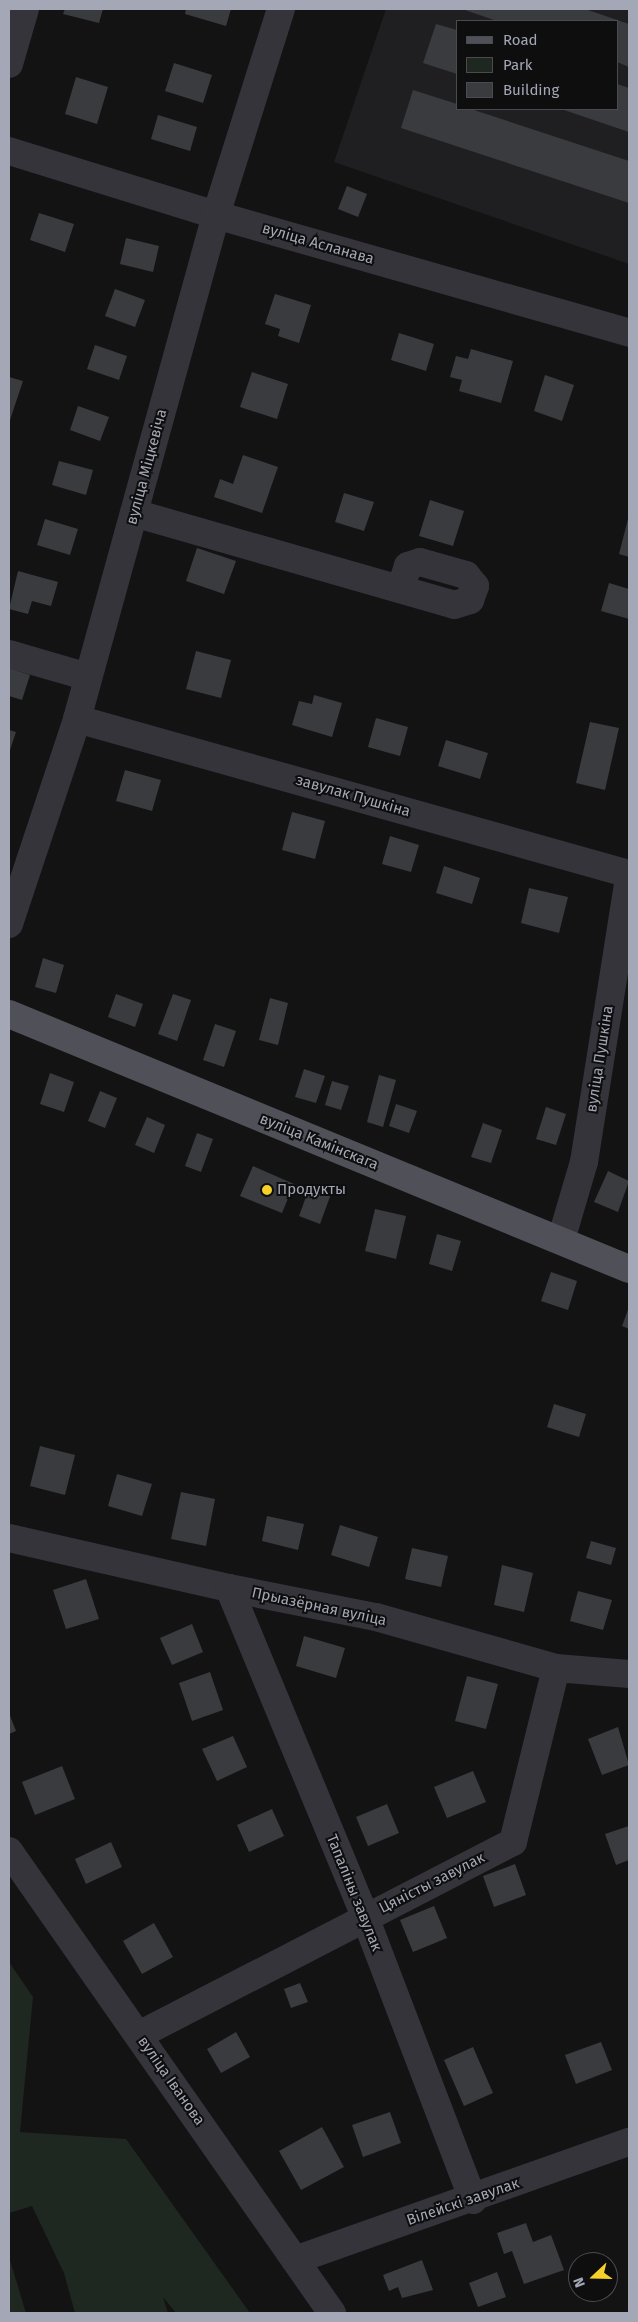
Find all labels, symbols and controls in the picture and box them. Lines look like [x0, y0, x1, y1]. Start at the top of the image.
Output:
legend [456, 20, 618, 110]
text: Road [503, 31, 538, 49]
text: Park [503, 56, 533, 74]
text: Building [503, 81, 559, 99]
street label: вуліца Асланава [260, 219, 376, 269]
street label: вуліца Міцкевіча [123, 407, 171, 527]
street label: завулак Пушкіна [294, 771, 412, 821]
street label: вуліца Пушкіна [583, 1004, 617, 1114]
street label: вуліца Камінскага [257, 1110, 381, 1174]
place label: Продукты [277, 1181, 346, 1199]
marker: Продукты [261, 1184, 273, 1196]
street label: Прыазёрная вуліца [250, 1584, 388, 1630]
street label: Тапаліны завулак [322, 1832, 386, 1954]
street label: Цяністы завулак [376, 1849, 488, 1917]
street label: вуліца Іванова [134, 2033, 208, 2129]
street label: Вілейскі завулак [404, 2174, 522, 2230]
north arrow [568, 2252, 618, 2302]
text: N [570, 2275, 589, 2290]

